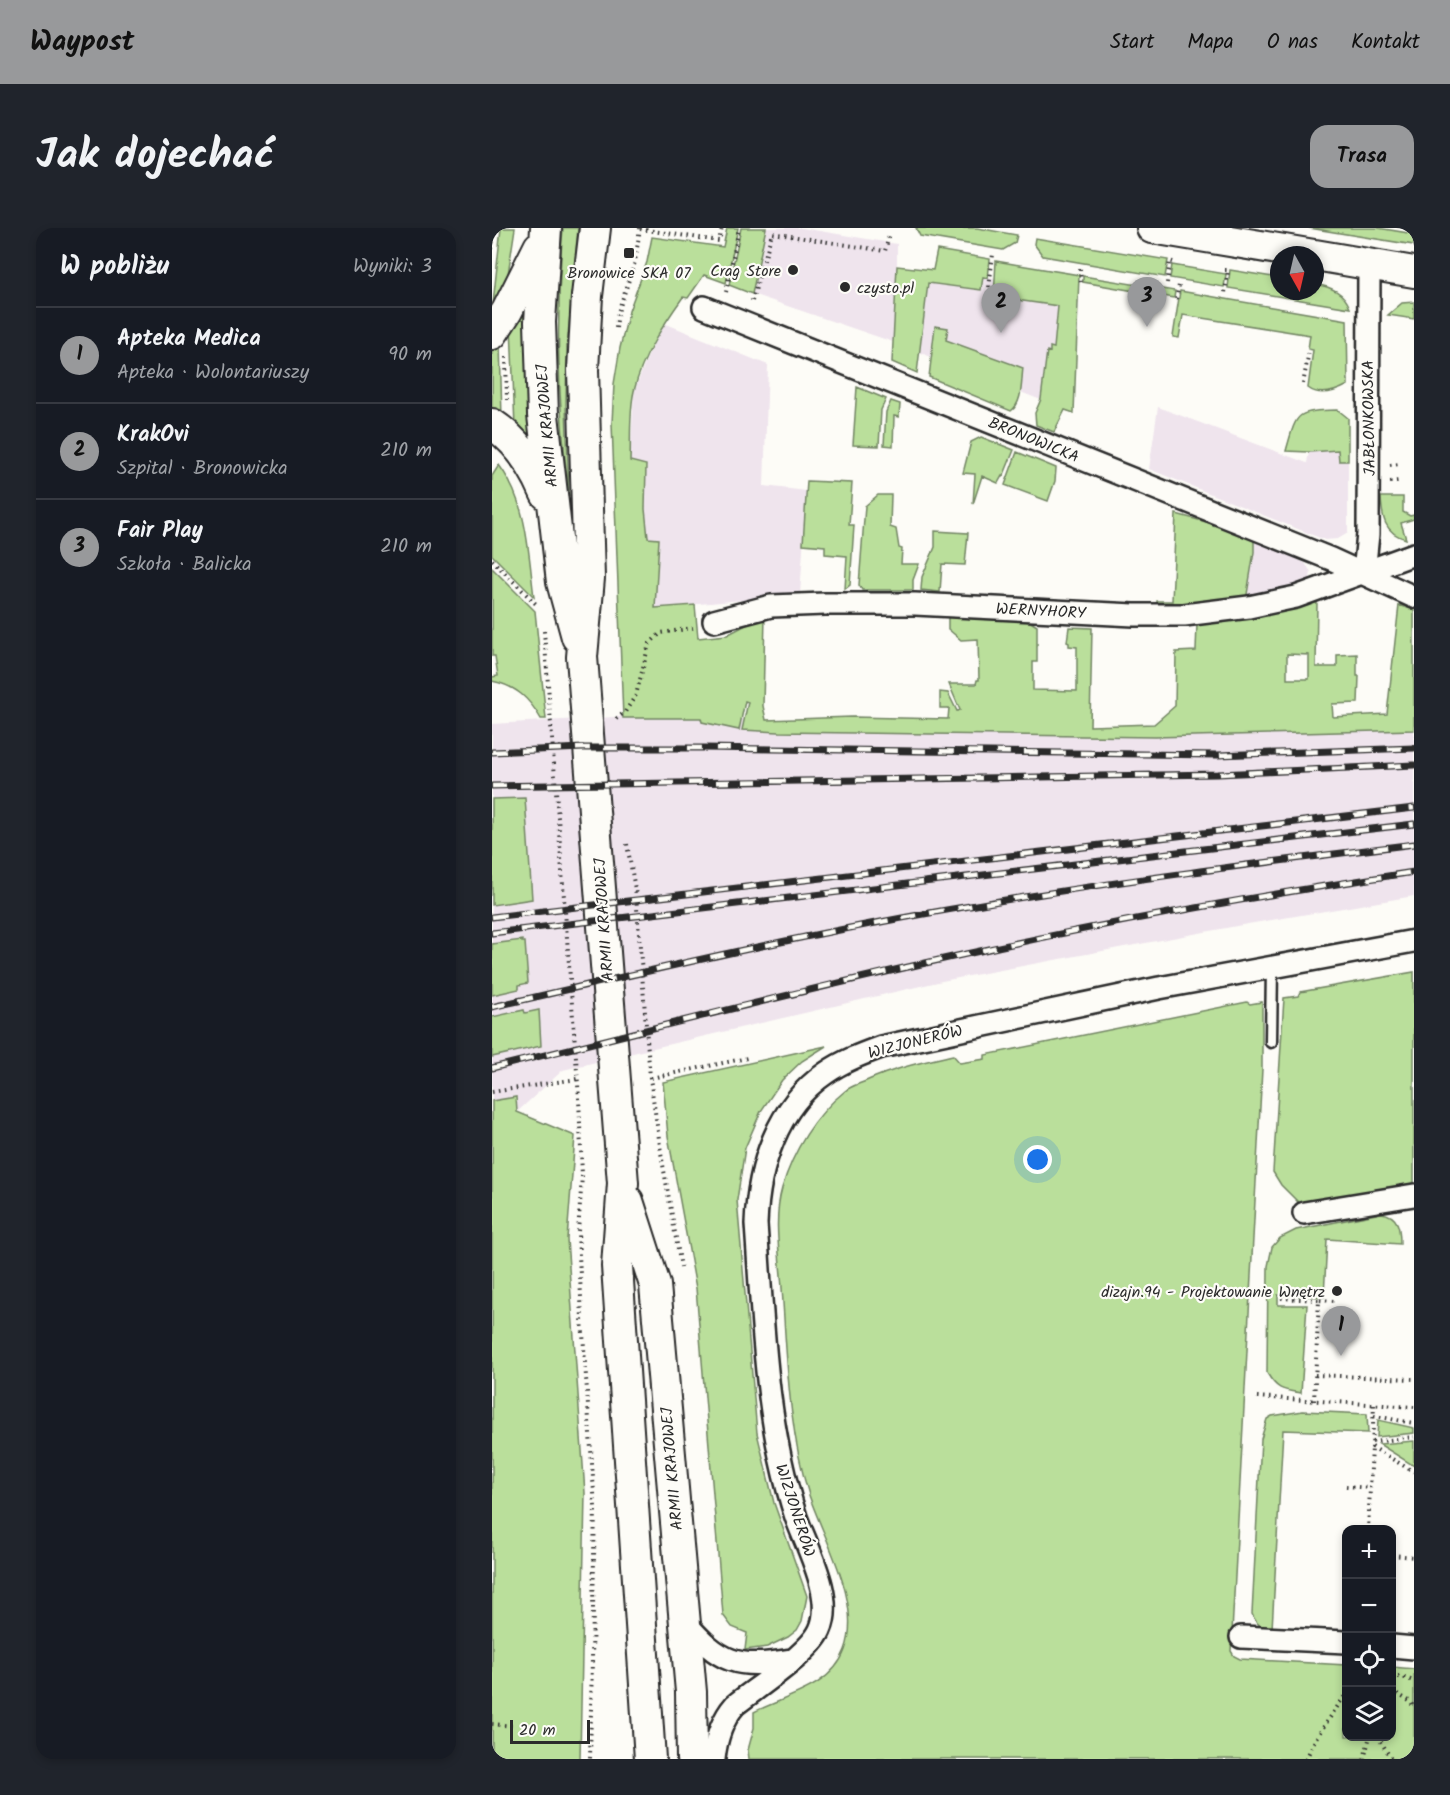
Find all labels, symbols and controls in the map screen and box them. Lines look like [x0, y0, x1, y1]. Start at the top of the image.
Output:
text: Waypost [30, 20, 134, 65]
text: Start [1110, 26, 1154, 59]
text: Mapa [1187, 26, 1234, 59]
text: O nas [1267, 26, 1318, 59]
text: Kontakt [1351, 26, 1420, 59]
text: Jak dojechać [36, 123, 274, 190]
button: Trasa [1310, 125, 1414, 188]
text: W pobliżu [60, 246, 169, 288]
marker: Bronowice SKA 07 [622, 246, 636, 260]
north arrow [1270, 246, 1324, 300]
text: Wyniki: 3 [353, 251, 432, 283]
place label: Crag Store [710, 259, 781, 284]
place label: Bronowice SKA 07 [567, 261, 691, 286]
marker: Crag Store [786, 263, 800, 277]
place label: czysto.pl [857, 276, 914, 301]
pin: 3 [1128, 278, 1166, 327]
marker: czysto.pl [838, 280, 852, 294]
pin: 2 [982, 284, 1020, 333]
text: Apteka Medica [117, 322, 261, 357]
text: 1 [76, 339, 83, 371]
text: 90 m [388, 339, 432, 371]
text: Apteka · Wolontariuszy [117, 357, 309, 389]
street label: JABŁONKOWSKA [1356, 360, 1383, 476]
street label: ARMII KRAJOWEJ [530, 363, 565, 488]
street label: BRONOWICKA [984, 411, 1083, 470]
text: KrakOvi [117, 418, 189, 453]
text: 2 [74, 435, 85, 467]
text: 210 m [380, 435, 432, 467]
text: Szpital · Bronowicka [117, 453, 288, 485]
text: Fair Play [117, 514, 203, 549]
text: 3 [74, 531, 85, 563]
text: 210 m [380, 531, 432, 563]
text: Szkoła · Balicka [117, 549, 252, 581]
street label: WERNYHORY [995, 597, 1087, 626]
street label: ARMII KRAJOWEJ [588, 857, 621, 982]
street label: WIZJONERÓW [865, 1019, 965, 1066]
your location [1023, 1145, 1052, 1174]
place label: dizajn.94 - Projektowanie Wnętrz [1101, 1280, 1325, 1305]
marker: dizajn.94 - Projektowanie Wnętrz [1330, 1284, 1344, 1298]
pin: 1 [1322, 1306, 1360, 1356]
street label: ARMII KRAJOWEJ [655, 1406, 690, 1531]
street label: WIZJONERÓW [768, 1461, 821, 1560]
map controls [1342, 1525, 1396, 1741]
button: + [1342, 1525, 1396, 1579]
button: − [1342, 1579, 1396, 1633]
button: locate [1342, 1633, 1396, 1687]
button: layers [1342, 1687, 1396, 1741]
scale bar [510, 1717, 590, 1744]
text: 20 m [519, 1718, 555, 1743]

